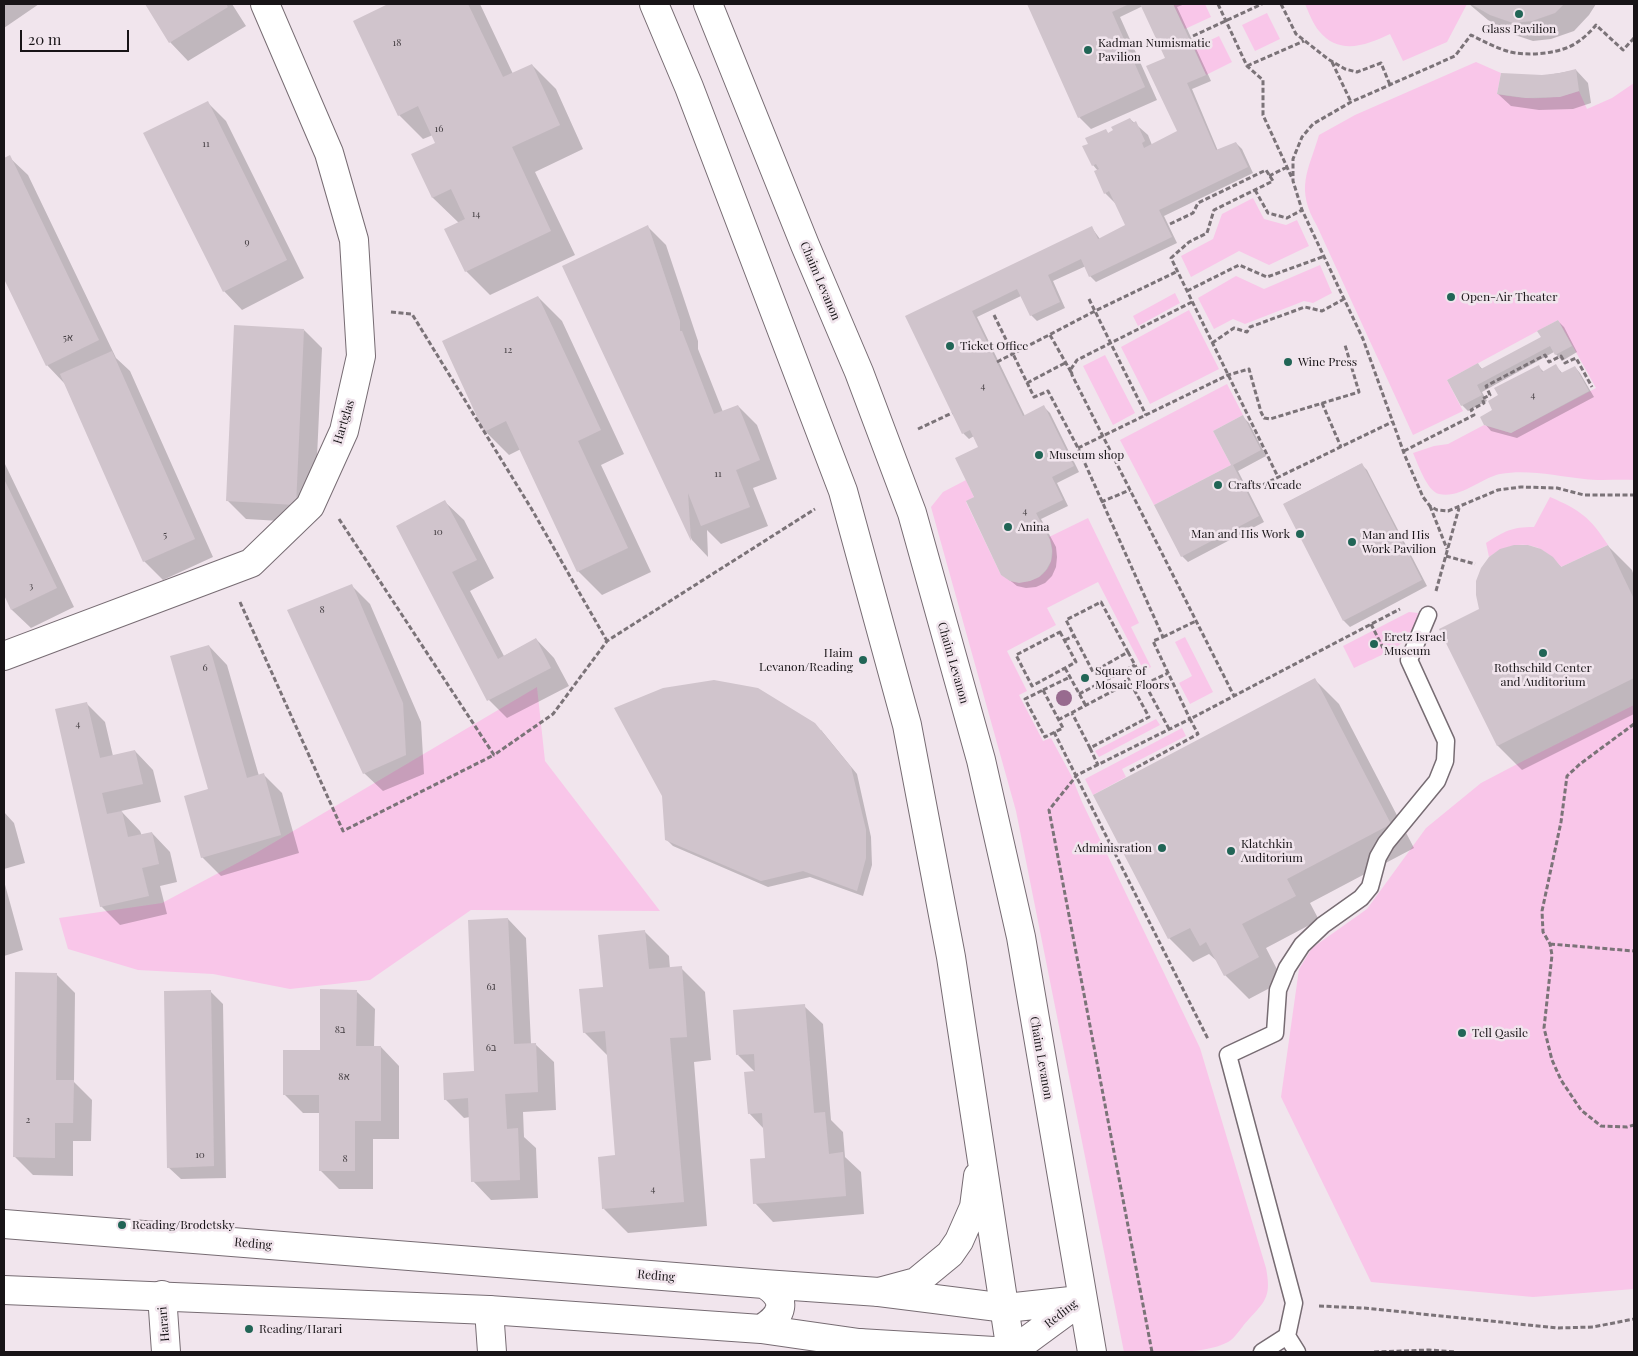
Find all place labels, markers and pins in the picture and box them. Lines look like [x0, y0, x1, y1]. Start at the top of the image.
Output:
marker: Glass Pavilion [1513, 8, 1525, 20]
place label: Glass Pavilion [1482, 22, 1556, 36]
place label: Kadman Numismatic Pavilion [1098, 36, 1211, 64]
marker: Kadman Numismatic Pavilion [1082, 44, 1094, 56]
place label: Open-Air Theater [1461, 290, 1558, 304]
marker: Open-Air Theater [1445, 291, 1457, 303]
place label: Ticket Office [960, 339, 1028, 353]
marker: Ticket Office [944, 340, 956, 352]
place label: Wine Press [1298, 355, 1357, 369]
marker: Wine Press [1282, 356, 1294, 368]
place label: Museum shop [1049, 448, 1124, 462]
marker: Museum shop [1033, 449, 1045, 461]
place label: Crafts Arcade [1228, 478, 1302, 492]
marker: Crafts Arcade [1212, 479, 1224, 491]
place label: Anina [1018, 520, 1049, 534]
marker: Anina [1002, 521, 1014, 533]
place label: Man and His Work [1191, 527, 1290, 541]
marker: Man and His Work [1294, 528, 1306, 540]
place label: Man and His Work Pavilion [1362, 528, 1436, 556]
marker: Man and His Work Pavilion [1346, 536, 1358, 548]
place label: Eretz Israel Museum [1384, 630, 1446, 658]
marker: Eretz Israel Museum [1368, 638, 1380, 650]
place label: Haim Levanon/Reading [759, 646, 853, 674]
marker: Rothschild Center and Auditorium [1537, 647, 1549, 659]
marker: Haim Levanon/Reading [857, 654, 869, 666]
place label: Rothschild Center and Auditorium [1494, 661, 1592, 689]
place label: Square of Mosaic Floors [1095, 664, 1169, 692]
marker: Square of Mosaic Floors [1079, 672, 1091, 684]
place label: Klatchkin Auditorium [1241, 837, 1303, 865]
place label: Adminisration [1074, 841, 1152, 855]
marker: Adminisration [1156, 842, 1168, 854]
marker: Klatchkin Auditorium [1225, 845, 1237, 857]
place label: Tell Qasile [1472, 1026, 1528, 1040]
marker: Tell Qasile [1456, 1027, 1468, 1039]
place label: Reading/Brodetsky [132, 1218, 235, 1232]
marker: Reading/Brodetsky [116, 1219, 128, 1231]
place label: Reading/Harari [259, 1322, 342, 1336]
marker: Reading/Harari [243, 1323, 255, 1335]

